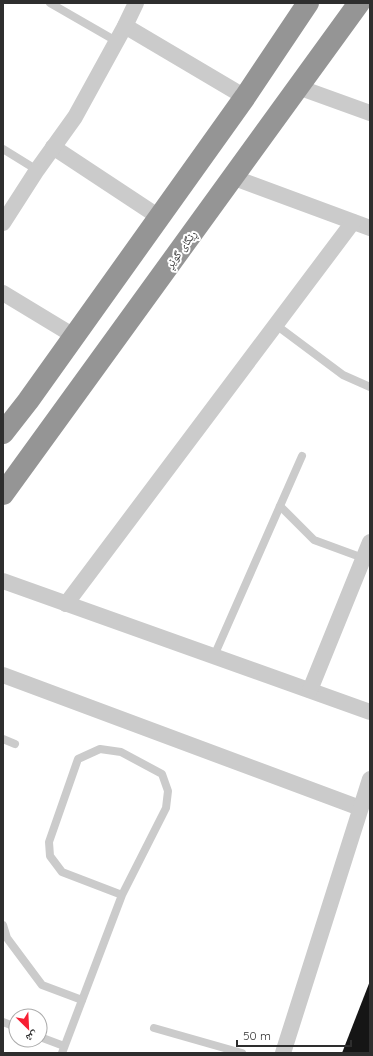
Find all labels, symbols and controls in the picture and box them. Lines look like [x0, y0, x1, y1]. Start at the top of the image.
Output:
street label: ڕێگای گوێڕ [162, 227, 201, 273]
north arrow [8, 1008, 48, 1048]
scale bar [237, 1022, 351, 1048]
text: ش [23, 1027, 40, 1046]
text: 50 m [243, 1028, 271, 1043]

